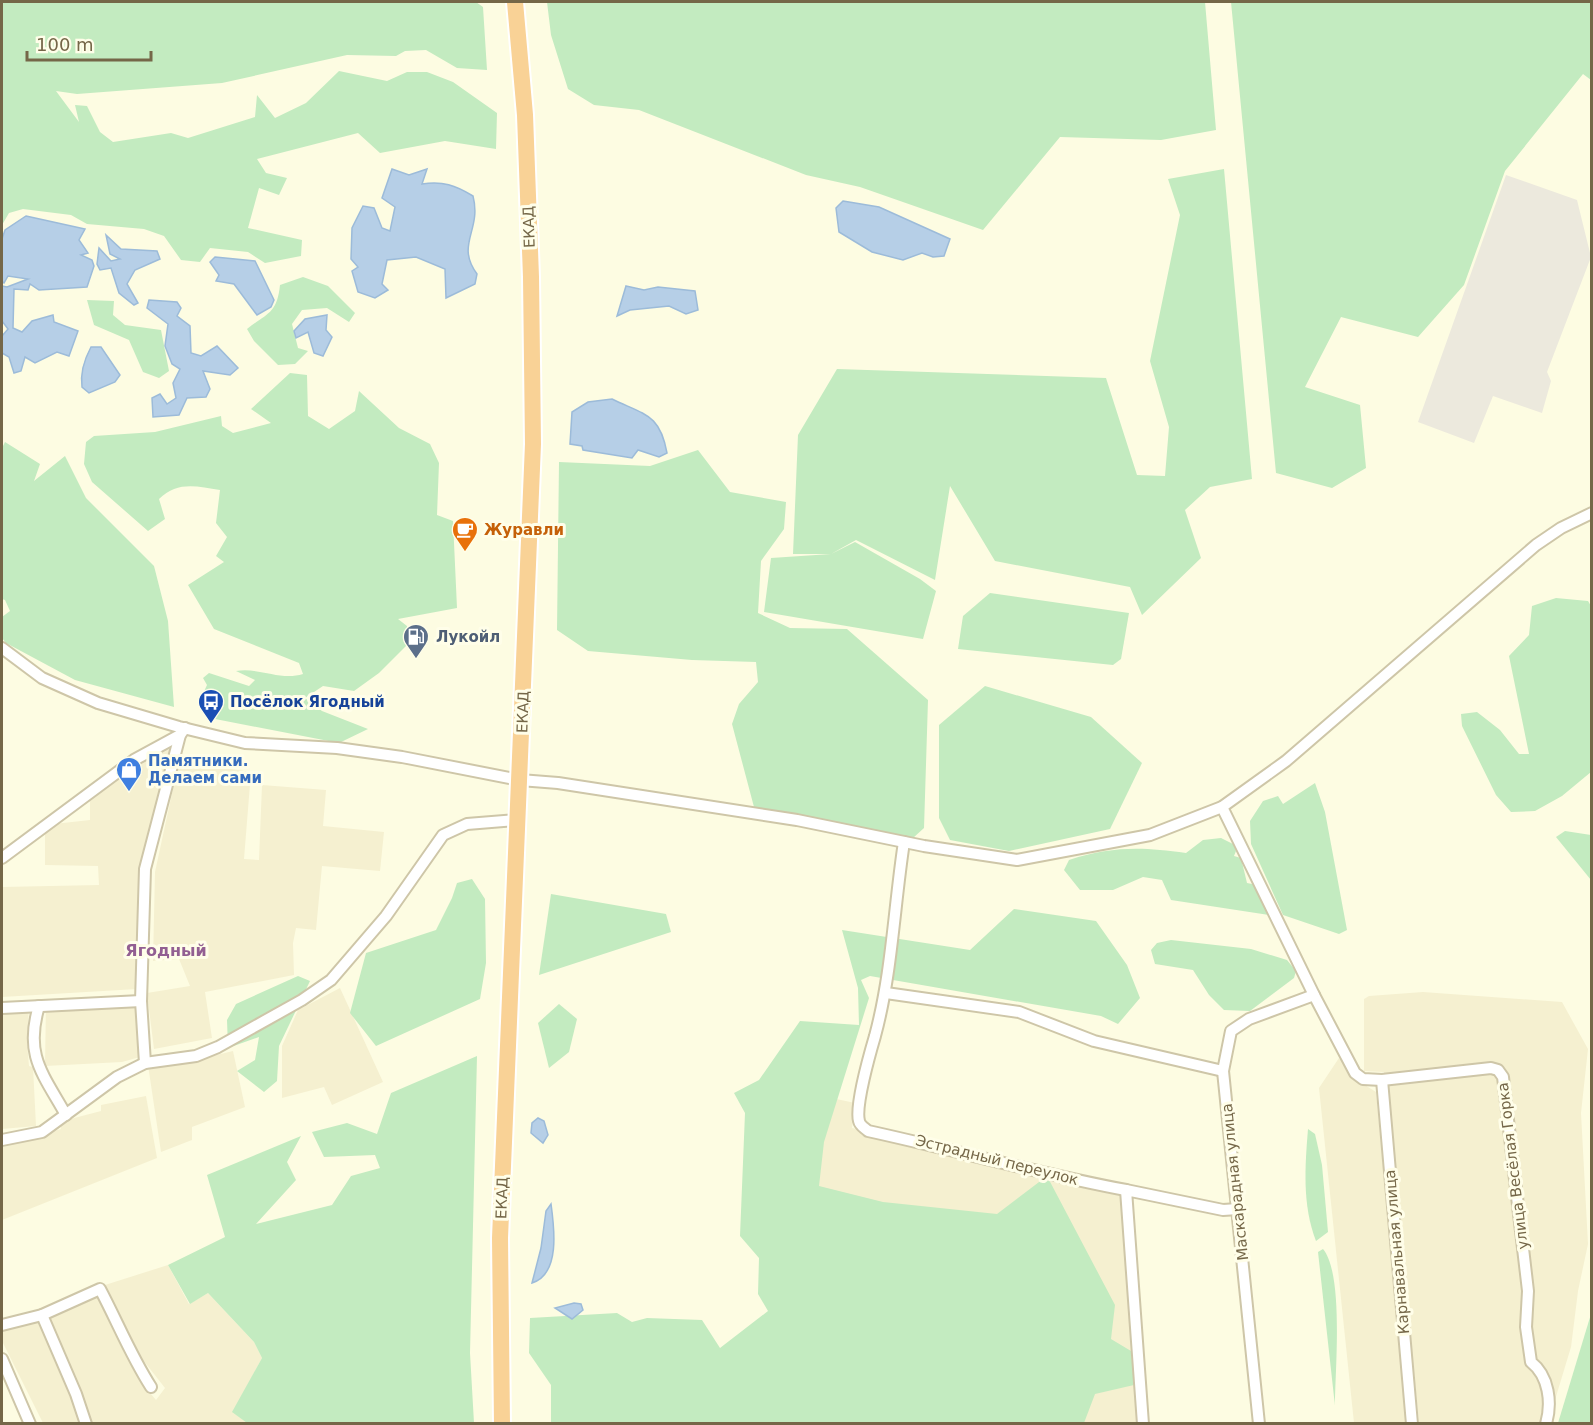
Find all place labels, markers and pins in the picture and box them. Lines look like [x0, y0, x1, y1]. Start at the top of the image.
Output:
cafe icon: Журавли [450, 515, 480, 553]
place label: Журавли [484, 521, 564, 539]
fuel station icon: Лукойл [401, 622, 431, 660]
place label: Лукойл [436, 628, 500, 646]
bus stop icon: Посёлок Ягодный [196, 687, 226, 725]
place label: Посёлок Ягодный [230, 693, 385, 711]
place label: Памятники. Делаем сами [148, 752, 262, 787]
shop icon: Памятники. Делаем сами [114, 755, 144, 793]

